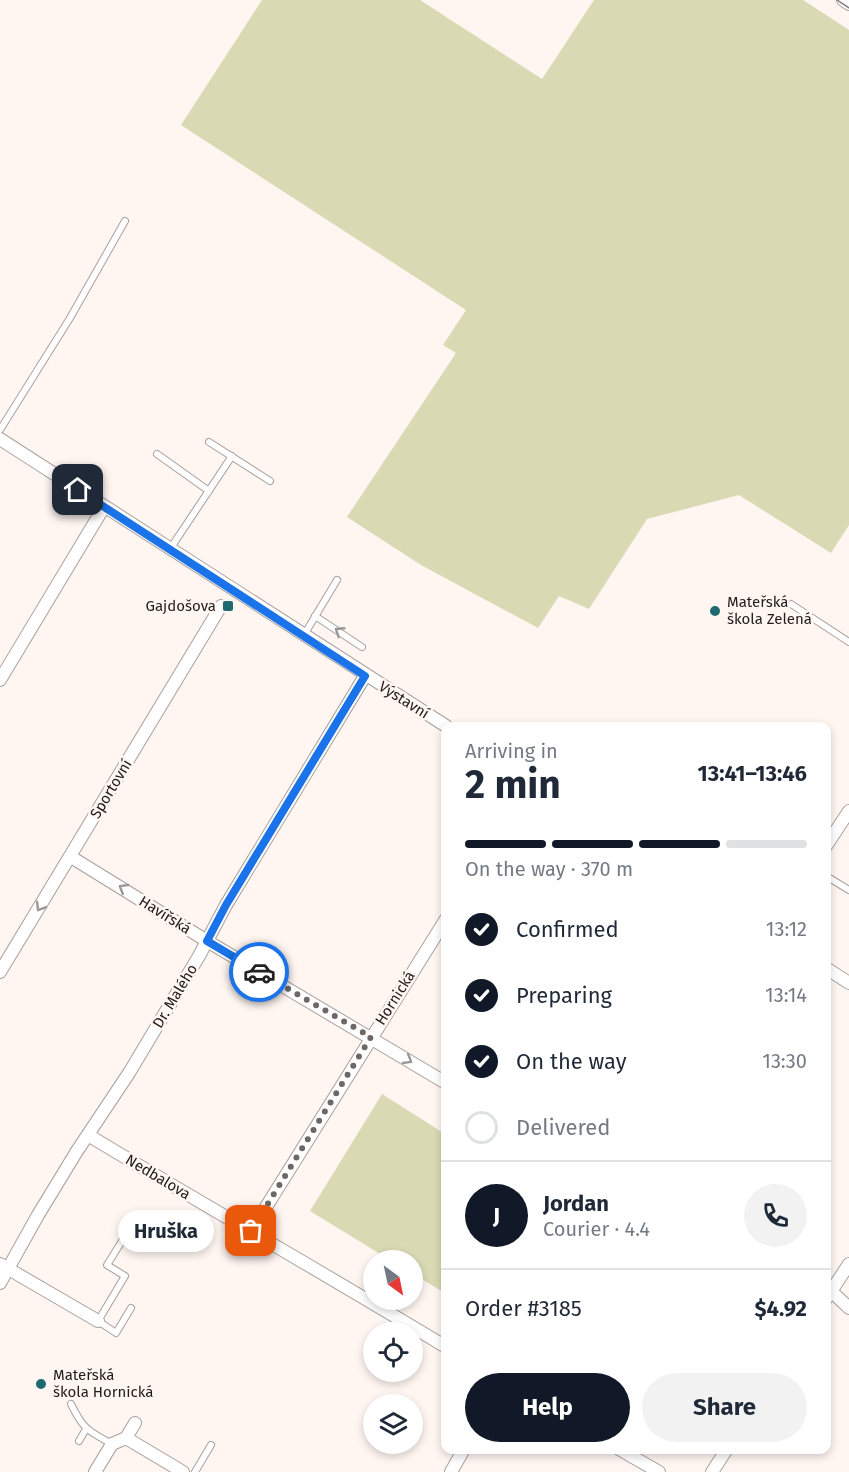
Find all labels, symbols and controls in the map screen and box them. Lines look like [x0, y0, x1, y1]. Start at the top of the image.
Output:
pin [52, 464, 103, 515]
icon: home [61, 473, 94, 506]
place label: Mateřská škola Zelená [727, 593, 812, 628]
place label: Gajdošova [146, 597, 216, 615]
marker: Gajdošova [221, 599, 235, 613]
marker: Mateřská škola Zelená [708, 604, 722, 618]
one-way arrow [334, 628, 345, 639]
street label: Výstavní [375, 677, 433, 723]
text: Arriving in [465, 739, 558, 763]
street label: Sportovní [86, 756, 136, 822]
text: 13:41–13:46 [698, 760, 807, 787]
text: 2 min [465, 762, 561, 808]
text: On the way · 370 m [465, 857, 633, 881]
one-way arrow [119, 884, 129, 896]
street label: Havířská [136, 892, 194, 938]
one-way arrow [36, 901, 47, 911]
icon: check [465, 913, 498, 946]
text: Confirmed [516, 916, 619, 943]
text: 13:12 [766, 917, 807, 941]
courier [229, 942, 289, 1002]
icon: car [243, 956, 276, 989]
street label: Dr. Malého [149, 961, 201, 1031]
street label: Hornická [371, 968, 419, 1028]
icon: check [465, 979, 498, 1012]
text: Preparing [516, 982, 612, 1009]
text: 13:14 [765, 983, 807, 1007]
icon: check [465, 1045, 498, 1078]
text: On the way [516, 1048, 627, 1075]
text: 13:30 [762, 1049, 807, 1073]
one-way arrow [402, 1052, 412, 1064]
text: Delivered [516, 1114, 611, 1141]
street label: Nedbalova [122, 1151, 194, 1203]
button: phone [744, 1184, 807, 1247]
text: Jordan [543, 1190, 609, 1217]
text: J [493, 1202, 500, 1229]
pin [225, 1205, 276, 1256]
callout: Hruška [119, 1210, 215, 1252]
icon: bag [234, 1214, 267, 1247]
text: Courier · 4.4 [543, 1217, 650, 1241]
text: Hruška [134, 1219, 198, 1243]
north arrow [363, 1250, 423, 1310]
map controls [363, 1250, 423, 1454]
text: Order #3185 [465, 1295, 582, 1322]
text: $4.92 [754, 1295, 807, 1322]
button: locate [363, 1322, 423, 1382]
place label: Mateřská škola Hornická [53, 1366, 153, 1401]
button: Help [465, 1373, 630, 1442]
button: Share [642, 1373, 807, 1442]
marker: Mateřská škola Hornická [34, 1377, 48, 1391]
button: layers [363, 1394, 423, 1454]

